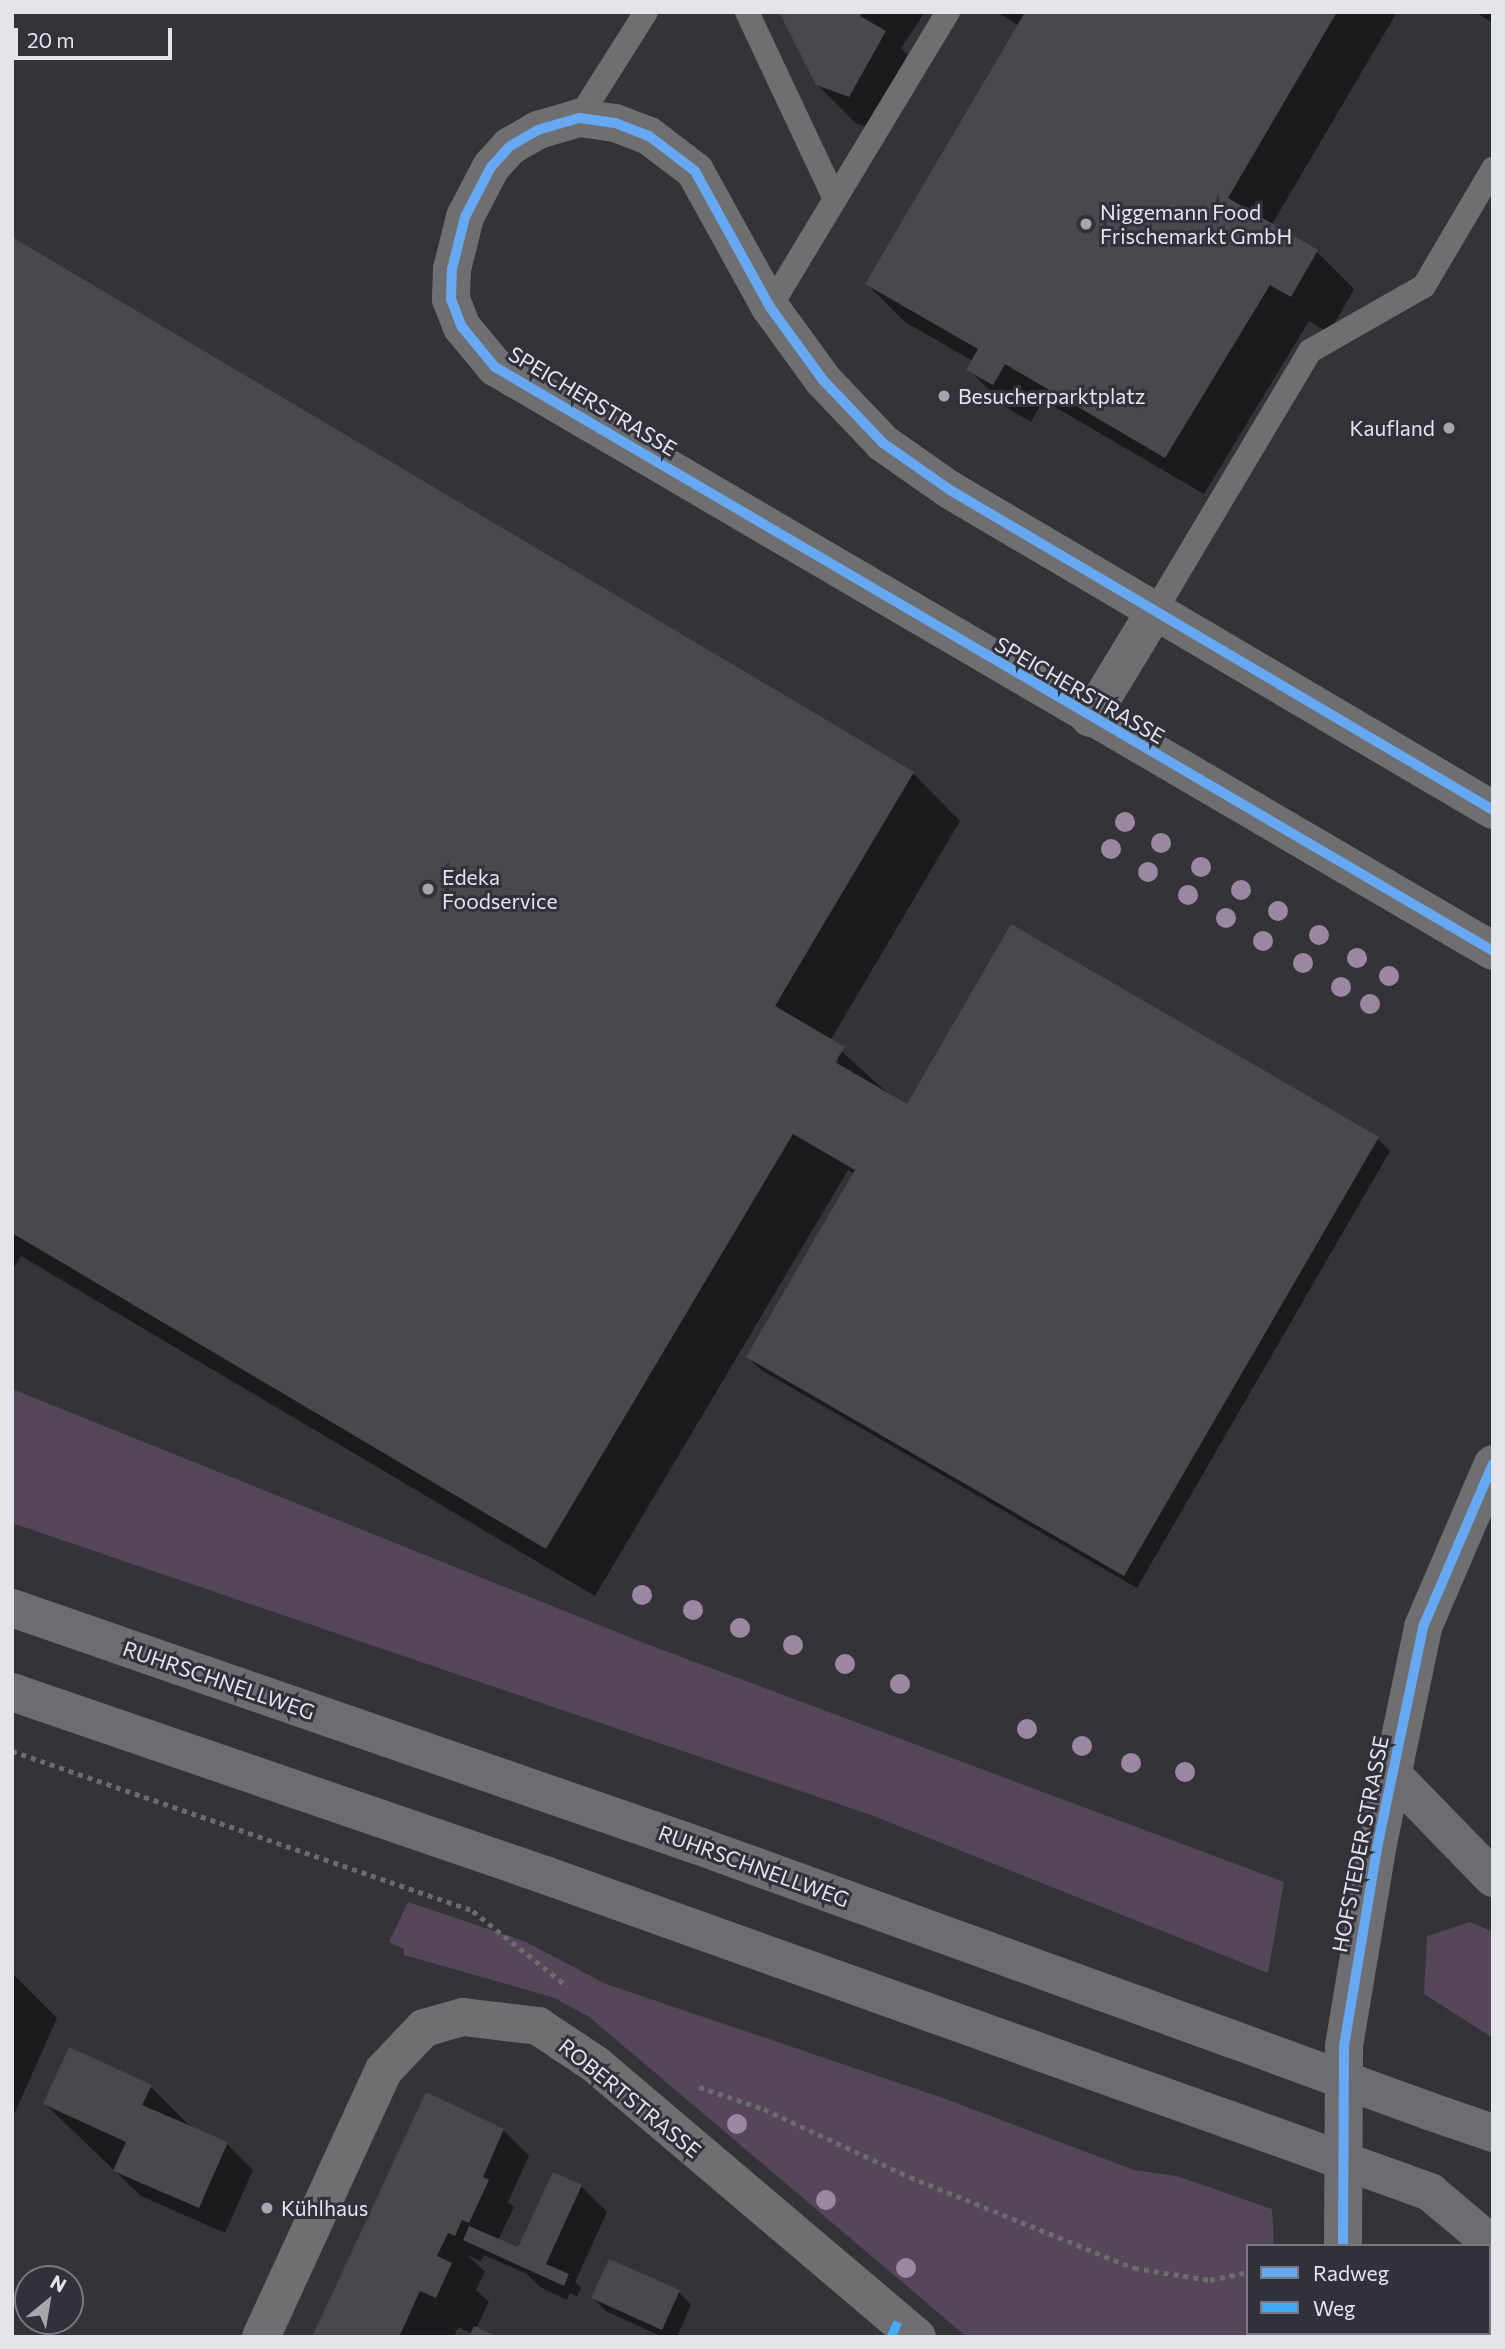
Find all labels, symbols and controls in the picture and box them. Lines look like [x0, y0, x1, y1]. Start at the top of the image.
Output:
scale bar [18, 14, 175, 58]
text: 20 m [27, 27, 75, 52]
place label: Niggemann Food Frischemarkt GmbH [1100, 199, 1292, 249]
marker: Niggemann Food Frischemarkt GmbH [1078, 216, 1094, 232]
street label: SPEICHERSTRASSE [504, 341, 682, 461]
place label: Besucherparktplatz [958, 383, 1145, 409]
marker: Besucherparktplatz [936, 388, 952, 404]
place label: Kaufland [1349, 415, 1435, 441]
marker: Kaufland [1441, 420, 1457, 436]
street label: SPEICHERSTRASSE [991, 631, 1169, 749]
place label: Edeka Foodservice [442, 864, 557, 914]
marker: Edeka Foodservice [420, 881, 436, 897]
street label: RUHRSCHNELLWEG [120, 1635, 318, 1725]
street label: HOFSTEDER STRASSE [1327, 1734, 1393, 1954]
street label: RUHRSCHNELLWEG [655, 1820, 853, 1912]
street label: ROBERTSTRASSE [554, 2033, 706, 2163]
place label: Kühlhaus [281, 2195, 368, 2221]
marker: Kühlhaus [259, 2200, 275, 2216]
legend [1246, 2244, 1491, 2335]
text: Radweg [1313, 2260, 1389, 2285]
north arrow [14, 2265, 84, 2335]
text: N [47, 2270, 71, 2297]
text: Weg [1313, 2295, 1355, 2320]

